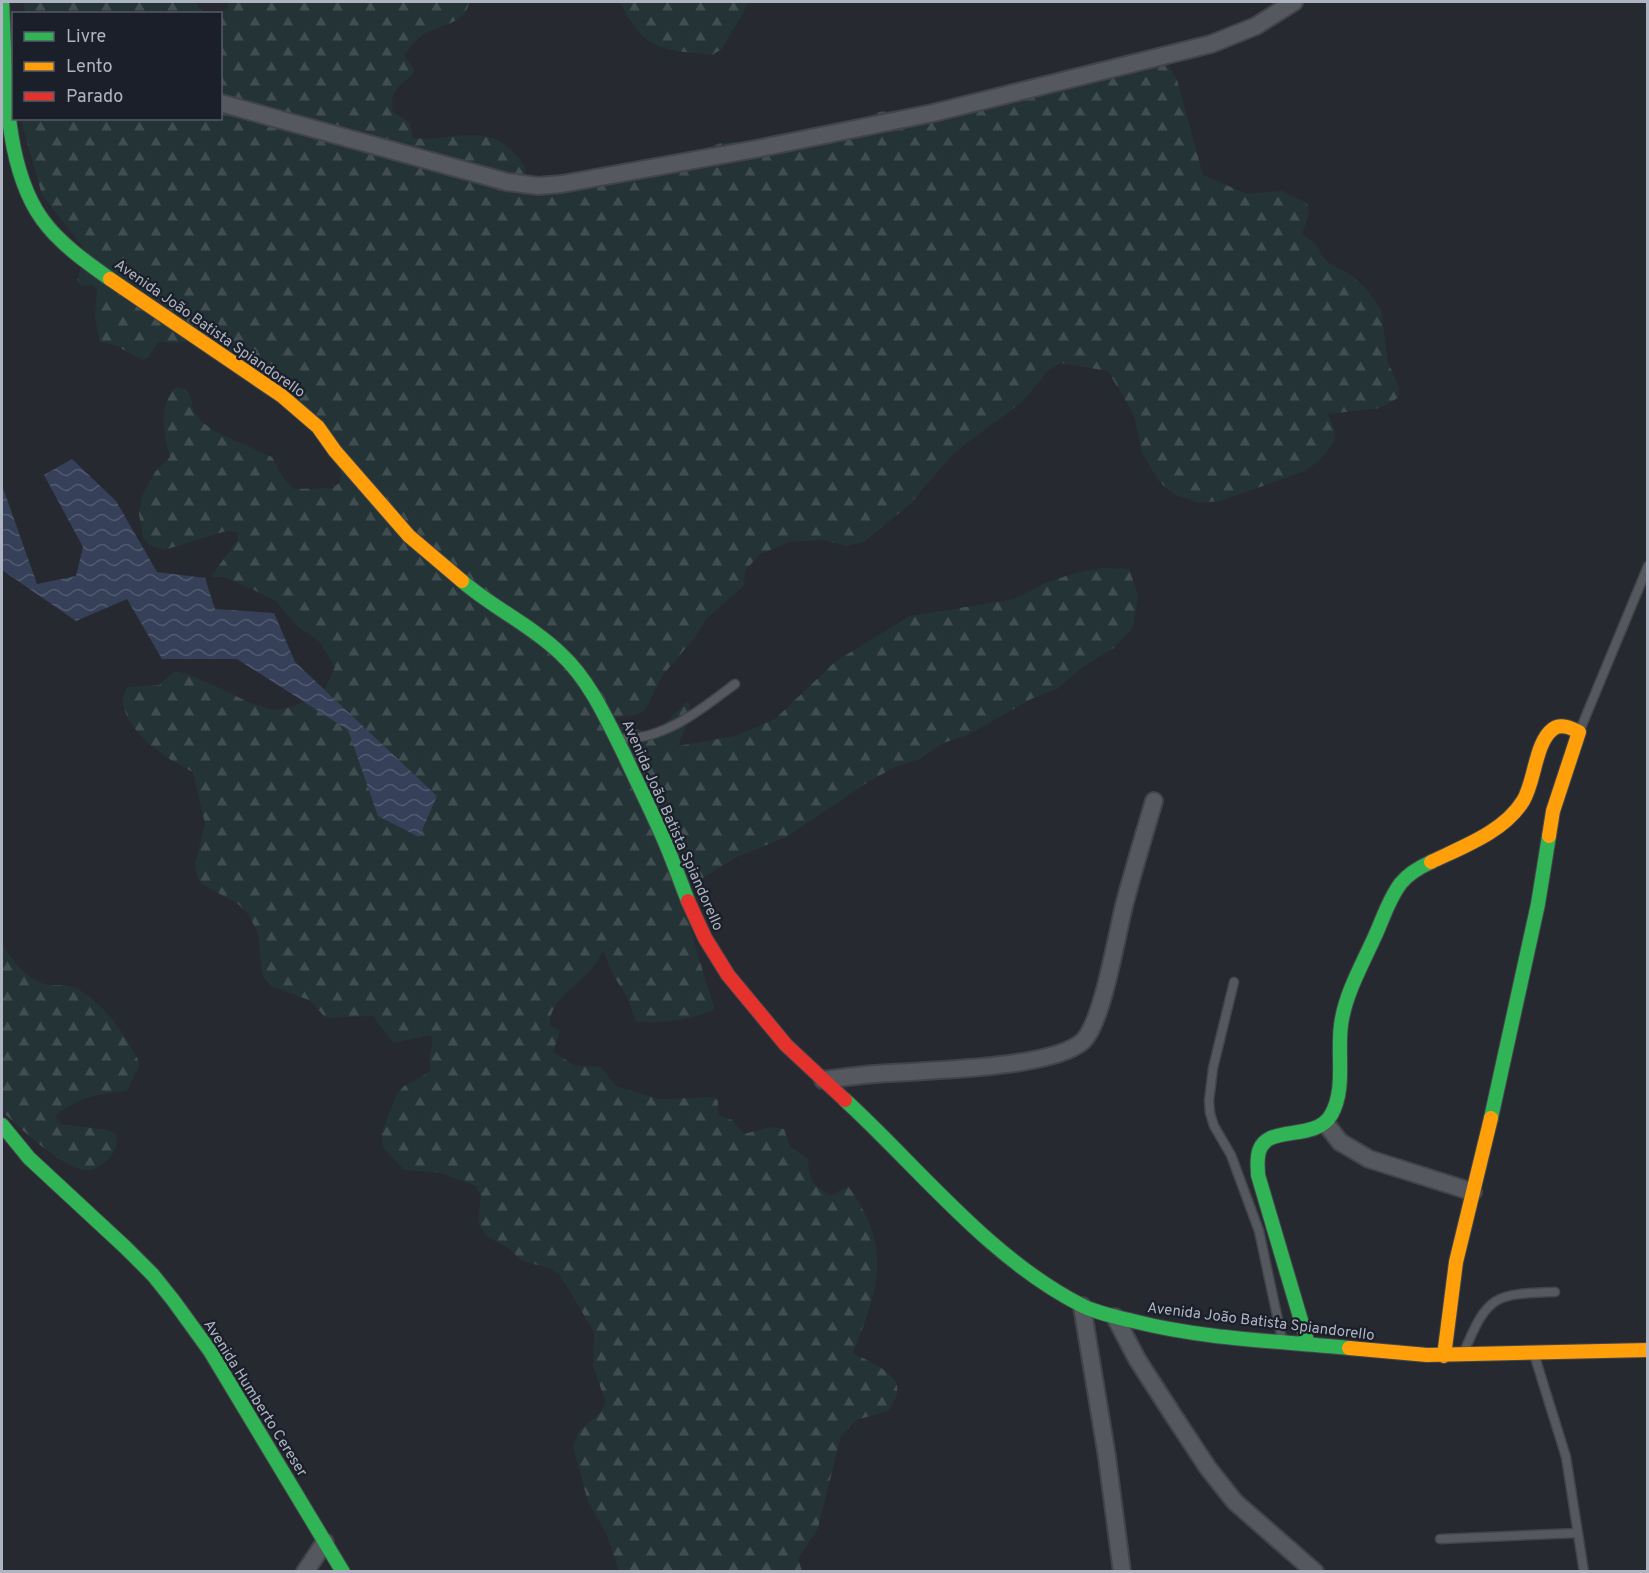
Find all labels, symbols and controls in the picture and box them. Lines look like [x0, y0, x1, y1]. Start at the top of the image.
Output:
legend [12, 12, 222, 120]
text: Livre [66, 26, 106, 49]
text: Lento [66, 56, 112, 79]
text: Parado [66, 86, 123, 109]
street label: Avenida João Batista Spiandorello [110, 256, 308, 403]
street label: Avenida João Batista Spiandorello [616, 717, 727, 934]
street label: Avenida João Batista Spiandorello [1146, 1299, 1376, 1346]
street label: Avenida Humberto Cereser [198, 1317, 311, 1481]

